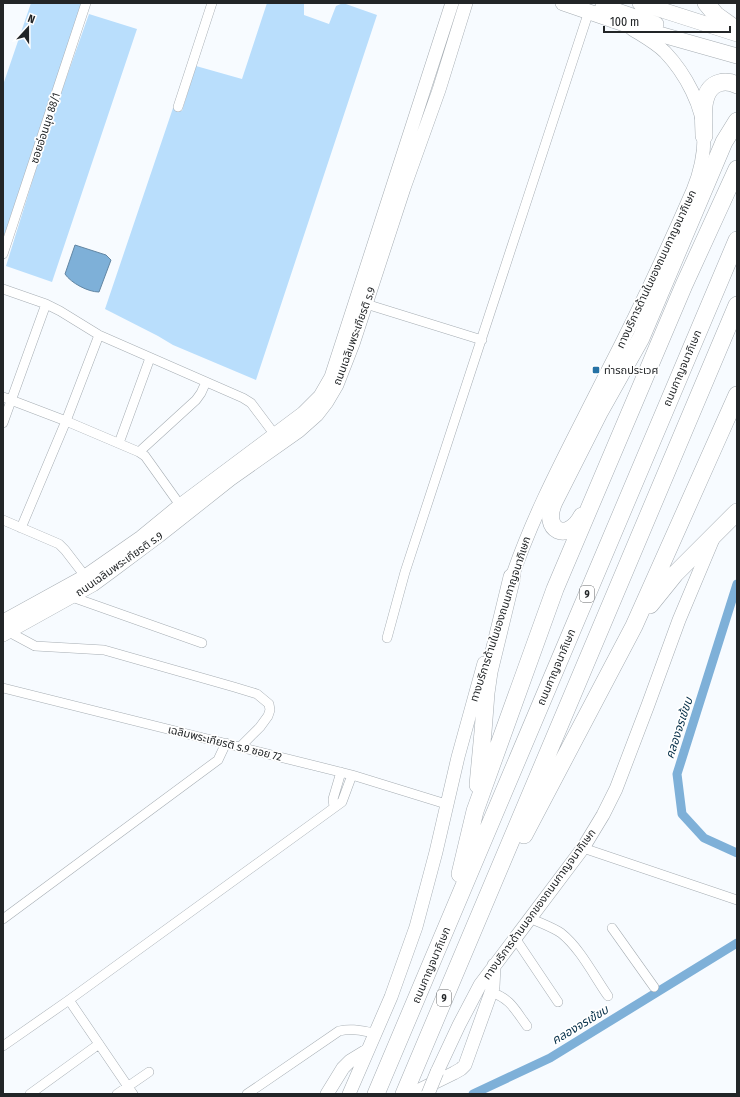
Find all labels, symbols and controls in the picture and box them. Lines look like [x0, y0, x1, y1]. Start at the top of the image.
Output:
north arrow [8, 8, 48, 48]
scale bar [604, 8, 730, 34]
text: N [26, 12, 37, 26]
text: 100 m [610, 15, 639, 29]
street label: ซอยอ่อนนุช 88/1 [28, 91, 63, 165]
street label: ทางบริการด้านในของถนนกาญจนาภิเษก [614, 188, 699, 350]
street label: ถนนเฉลิมพระเกียรติ ร.9 [331, 285, 378, 387]
street label: ถนนกาญจนาภิเษก [661, 328, 704, 408]
place label: ท่ารถประเวศ [604, 364, 658, 377]
marker: ท่ารถประเวศ [591, 365, 601, 375]
street label: ถนนเฉลิมพระเกียรติ ร.9 [73, 529, 166, 599]
street label: ทางบริการด้านในของถนนกาญจนาภิเษก [468, 535, 533, 704]
road number: 9 [580, 586, 594, 602]
street label: ถนนกาญจนาภิเษก [535, 627, 578, 707]
water label: คลองจรเข้ขบ [663, 695, 696, 760]
street label: เฉลิมพระเกียรติ ร.9 ซอย 72 [167, 723, 283, 764]
street label: ทางบริการด้านนอกของถนนกาญจนาภิเษก [480, 826, 598, 982]
street label: ถนนกาญจนาภิเษก [410, 925, 453, 1005]
road number: 9 [437, 990, 451, 1006]
water label: คลองจรเข้ขบ [549, 1002, 611, 1047]

